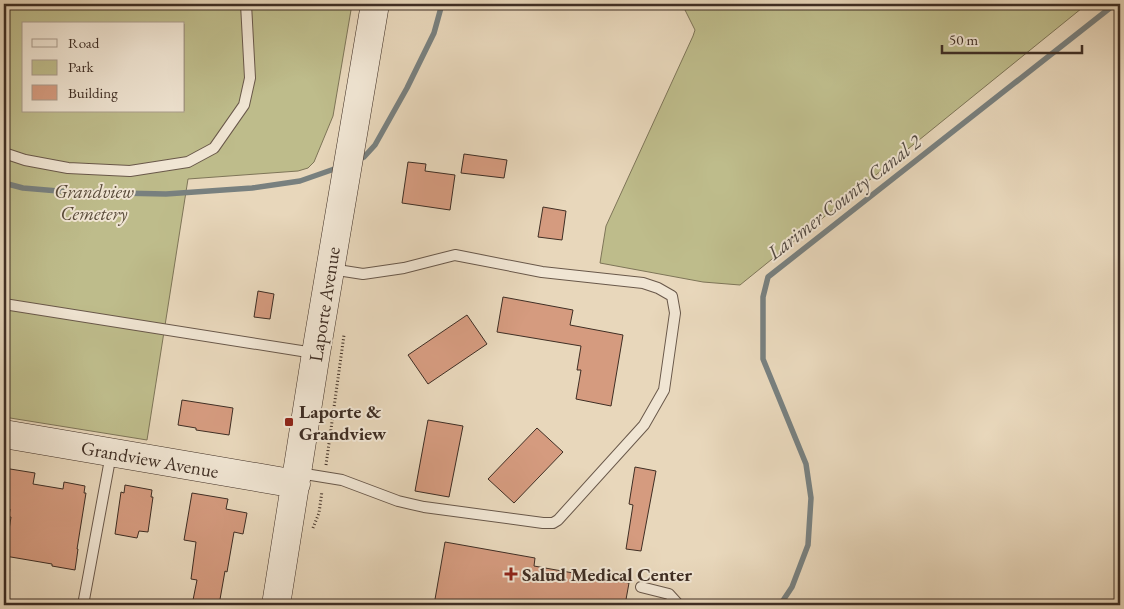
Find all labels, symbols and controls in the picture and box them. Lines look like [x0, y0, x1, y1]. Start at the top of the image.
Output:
legend [22, 22, 185, 112]
scale bar [942, 22, 1082, 54]
text: 50 m [949, 30, 978, 49]
text: Road [68, 33, 100, 52]
text: Park [68, 57, 95, 76]
text: Building [68, 83, 118, 102]
water label: Larimer County Canal 2 [761, 128, 927, 266]
park label: Grandview Cemetery [54, 179, 134, 226]
street label: Laporte Avenue [303, 245, 346, 363]
place label: Laporte & Grandview [299, 399, 387, 446]
marker: Laporte & Grandview [283, 416, 295, 428]
street label: Grandview Avenue [79, 435, 221, 484]
place label: Salud Medical Center [522, 562, 692, 587]
marker: Salud Medical Center [504, 567, 518, 581]

